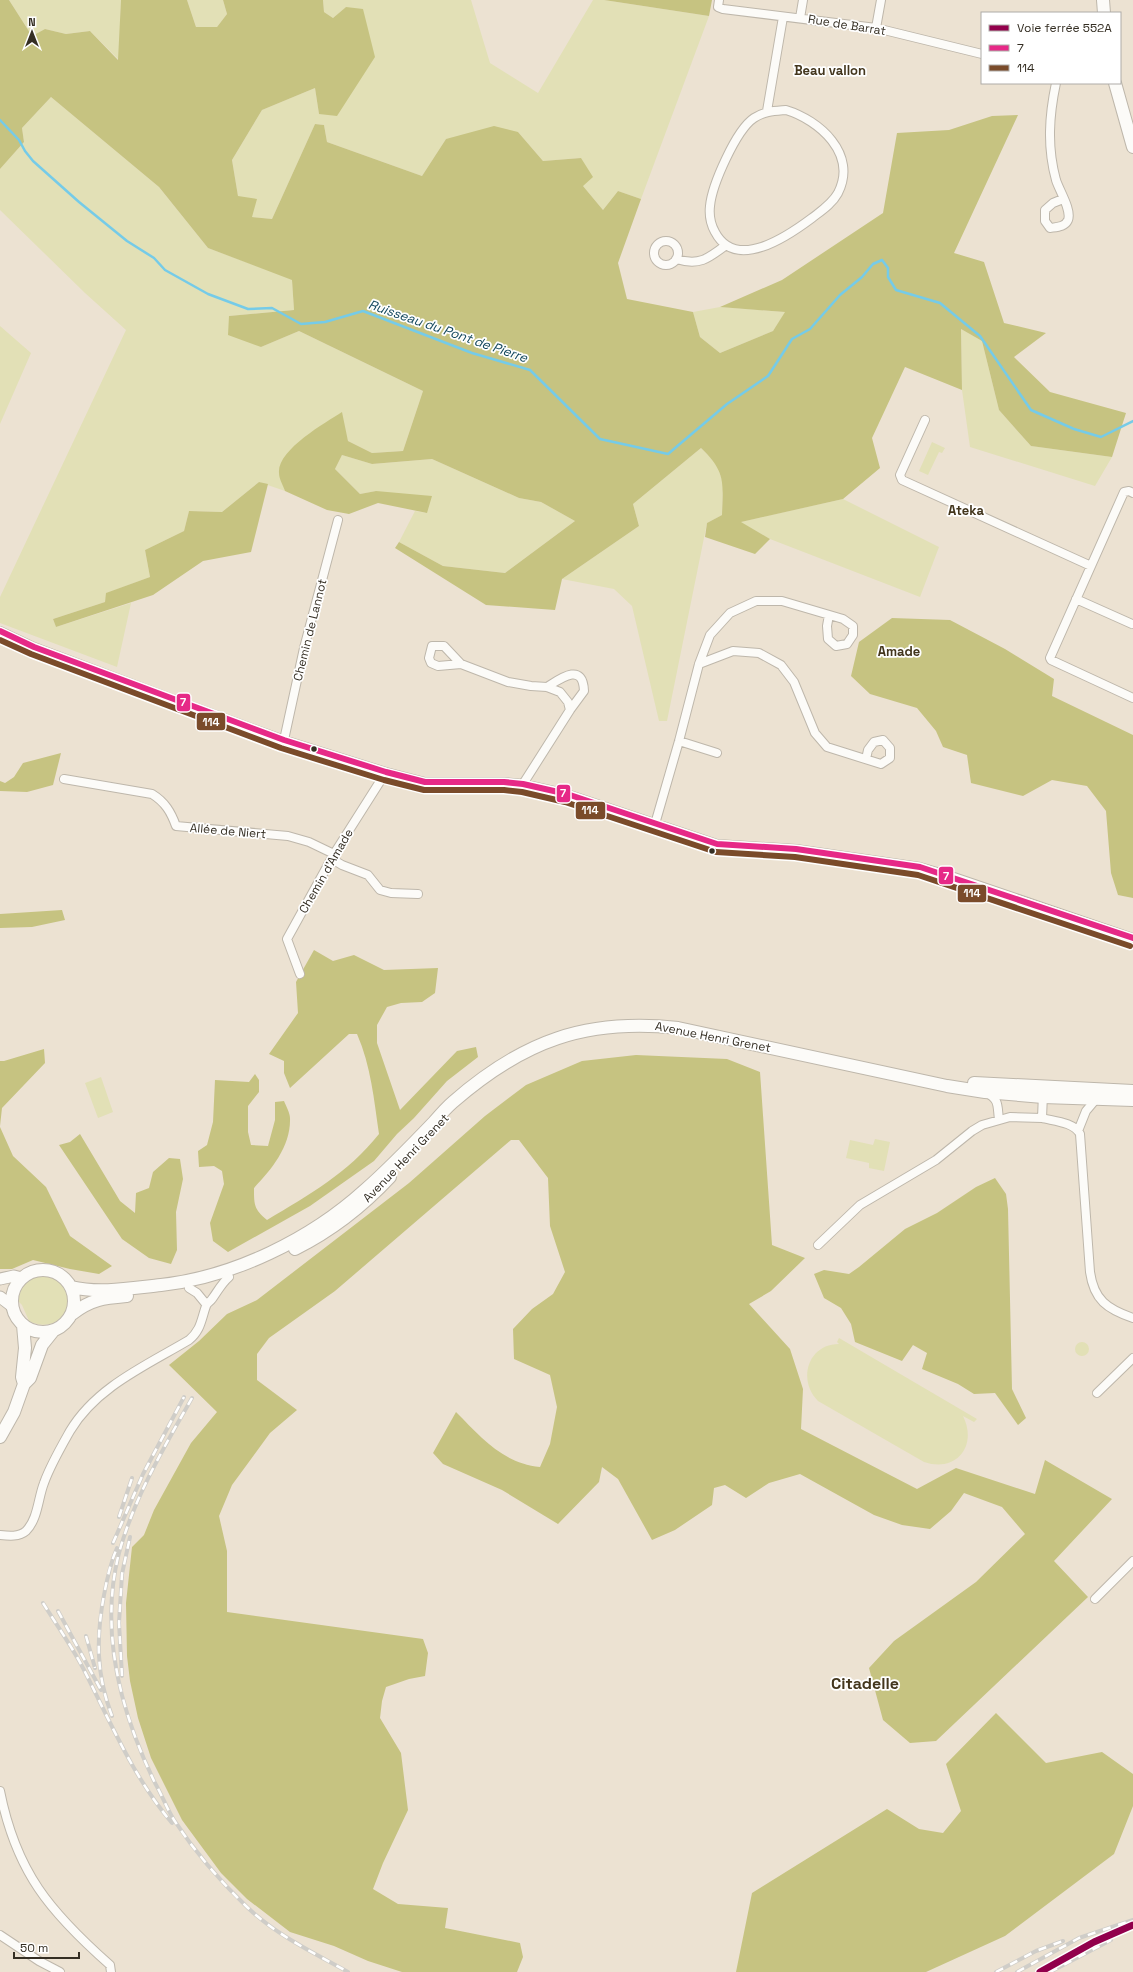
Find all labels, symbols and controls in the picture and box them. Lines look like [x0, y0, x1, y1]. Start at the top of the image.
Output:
street label: Rue de Barrat [807, 11, 887, 39]
north arrow [12, 12, 52, 52]
legend [981, 12, 1121, 84]
text: N [28, 15, 36, 29]
text: Voie ferrée 552A [1017, 20, 1112, 36]
text: 7 [1017, 40, 1024, 56]
text: 114 [1017, 60, 1035, 76]
district label: Beau vallon [794, 62, 866, 79]
water label: Ruisseau du Pont de Pierre [366, 296, 531, 367]
district label: Ateka [948, 502, 984, 519]
street label: Chemin de Lannot [290, 577, 330, 683]
district label: Amade [878, 643, 920, 660]
line badge: 7 [176, 693, 191, 712]
text: 7 [180, 695, 186, 709]
line badge: 114 [196, 712, 226, 731]
text: 114 [203, 715, 219, 729]
unlabelled marker [309, 744, 319, 754]
line badge: 7 [556, 784, 571, 803]
text: 7 [560, 786, 566, 800]
line badge: 114 [575, 801, 606, 820]
text: 114 [582, 803, 598, 817]
street label: Allée de Niert [189, 820, 267, 842]
street label: Chemin d'Amade [295, 826, 357, 916]
unlabelled marker [707, 846, 717, 856]
line badge: 7 [938, 866, 954, 885]
text: 7 [943, 869, 949, 883]
line badge: 114 [957, 884, 987, 903]
text: 114 [964, 886, 980, 900]
street label: Avenue Henri Grenet [654, 1018, 772, 1056]
street label: Avenue Henri Grenet [359, 1110, 453, 1206]
district label: Citadelle [831, 1673, 899, 1694]
scale bar [14, 1934, 79, 1960]
text: 50 m [20, 1940, 48, 1956]

